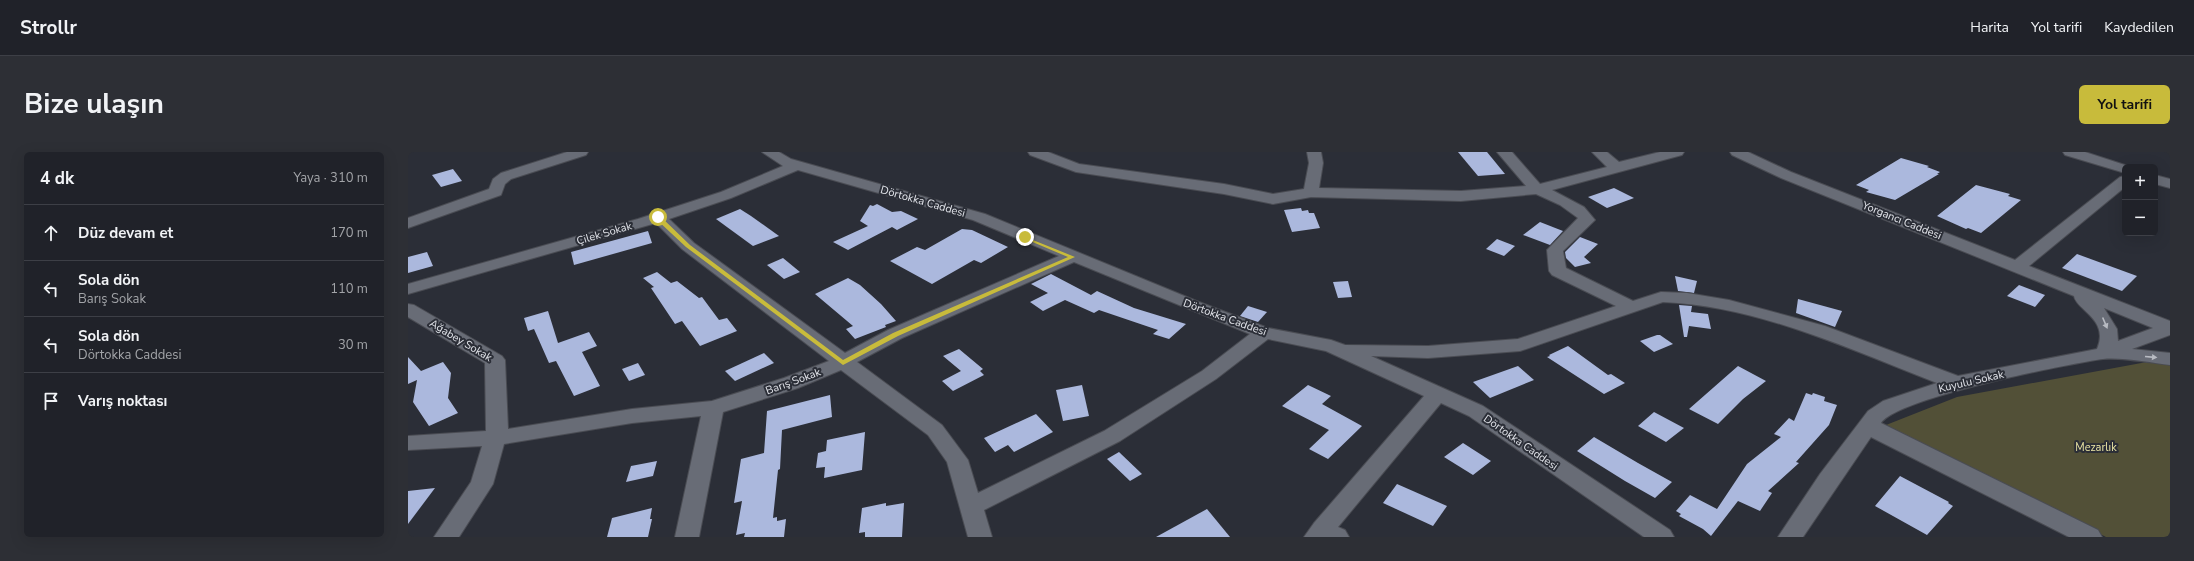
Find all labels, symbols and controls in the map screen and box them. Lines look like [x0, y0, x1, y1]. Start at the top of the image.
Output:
text: Strollr [20, 15, 77, 41]
text: Harita [1970, 18, 2009, 37]
text: Yol tarifi [2031, 18, 2082, 37]
text: Kaydedilen [2104, 18, 2174, 37]
text: Bize ulaşın [24, 85, 164, 123]
button: Yol tarifi [2079, 85, 2170, 124]
map controls [2122, 164, 2158, 236]
button: + [2122, 164, 2158, 200]
text: 4 dk [40, 167, 74, 190]
text: Yaya · 310 m [293, 169, 368, 187]
street label: Dörtokka Caddesi [879, 182, 967, 221]
street label: Yorgancı Caddesi [1859, 197, 1944, 243]
button: − [2122, 200, 2158, 236]
route start [649, 208, 667, 226]
street label: Çilek Sokak [575, 218, 634, 249]
icon: ahead [40, 222, 62, 244]
text: Düz devam et [78, 223, 173, 243]
text: 170 m [330, 224, 368, 242]
route end [1016, 228, 1034, 246]
text: Sola dön [78, 270, 140, 290]
icon: left [40, 278, 62, 300]
text: 110 m [330, 280, 368, 298]
text: Barış Sokak [78, 290, 146, 308]
street label: Dörtokka Caddesi [1181, 295, 1269, 339]
street label: Ağabey Sokak [427, 316, 495, 365]
one-way arrow [2102, 318, 2108, 329]
text: Sola dön [78, 326, 140, 346]
icon: left [40, 334, 62, 356]
text: 30 m [338, 336, 368, 354]
text: Dörtokka Caddesi [78, 346, 182, 364]
one-way arrow [2145, 354, 2157, 360]
street label: Barış Sokak [764, 364, 823, 398]
street label: Kuyulu Sokak [1937, 367, 2006, 396]
icon: arrive [40, 390, 62, 412]
text: Varış noktası [78, 391, 167, 411]
street label: Dörtokka Caddesi [1481, 411, 1561, 474]
park label: Mezarlık [2075, 440, 2117, 455]

